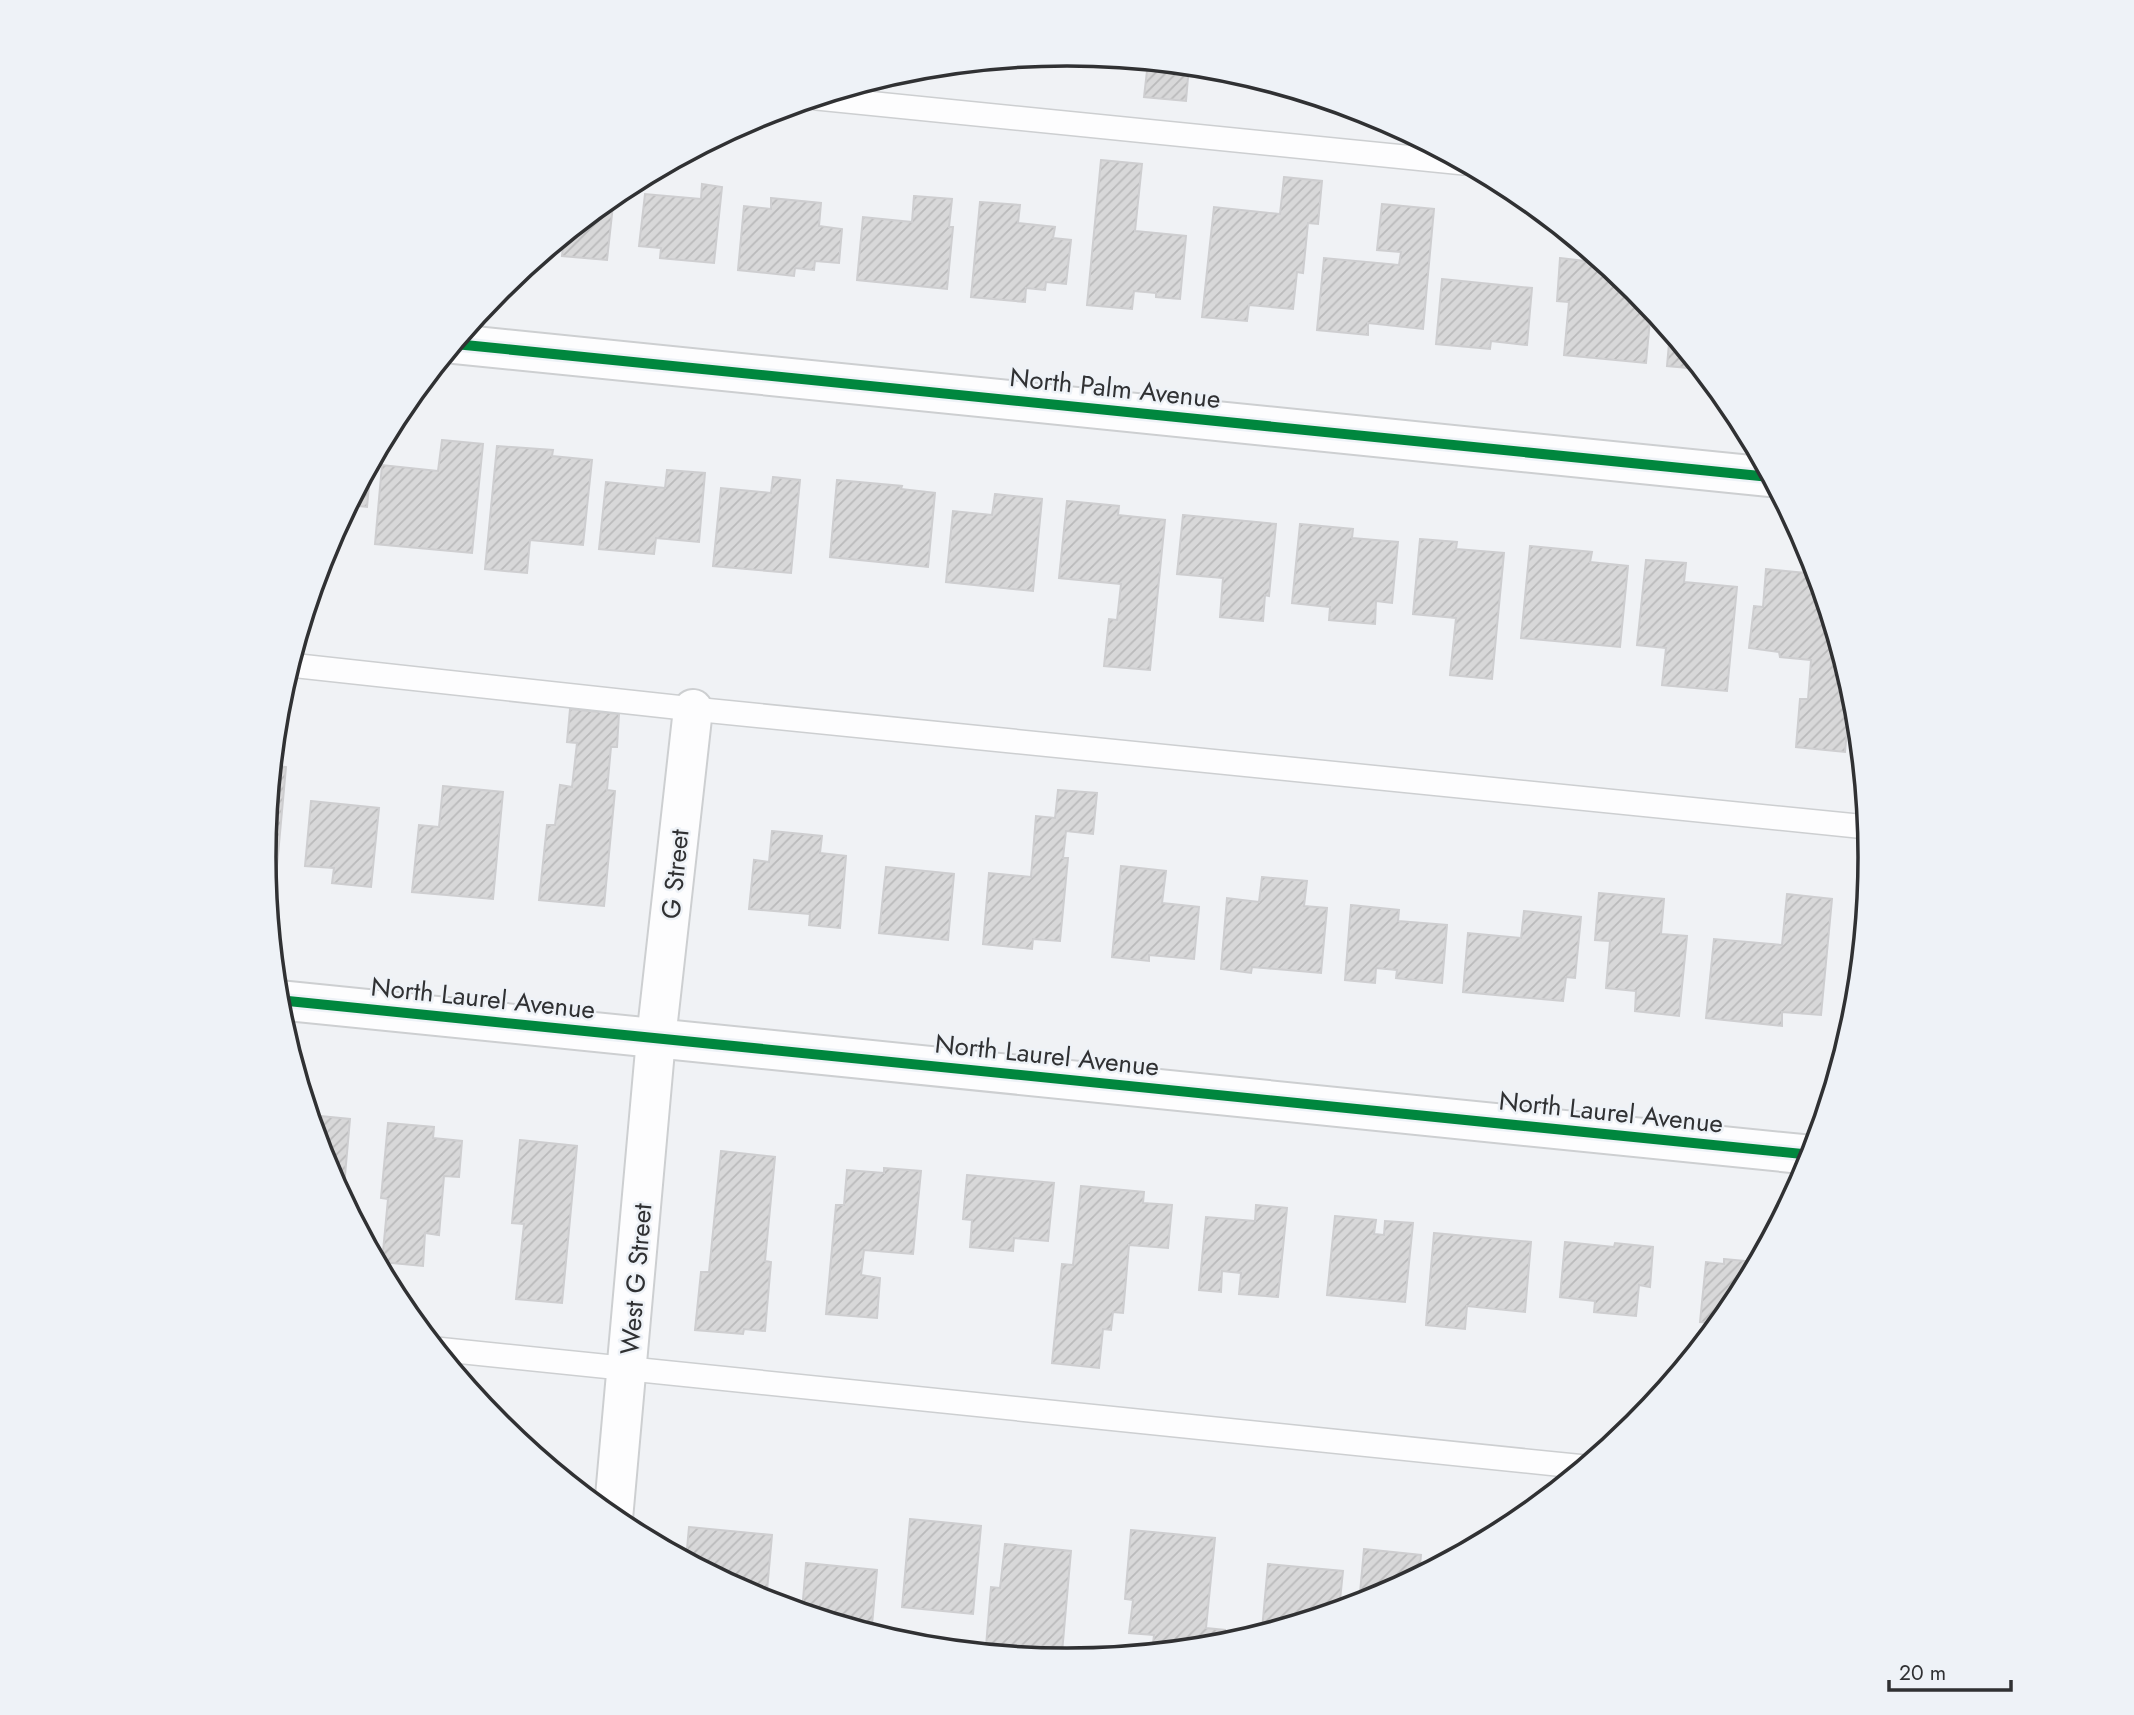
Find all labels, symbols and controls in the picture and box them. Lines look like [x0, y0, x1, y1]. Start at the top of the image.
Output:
street label: North Palm Avenue [1008, 358, 1222, 418]
street label: G Street [651, 827, 699, 921]
street label: North Laurel Avenue [369, 967, 597, 1029]
street label: North Laurel Avenue [933, 1024, 1161, 1086]
street label: North Laurel Avenue [1497, 1081, 1725, 1143]
street label: West G Street [610, 1201, 662, 1356]
scale bar [1889, 1648, 2011, 1692]
text: 20 m [1899, 1658, 1946, 1688]

